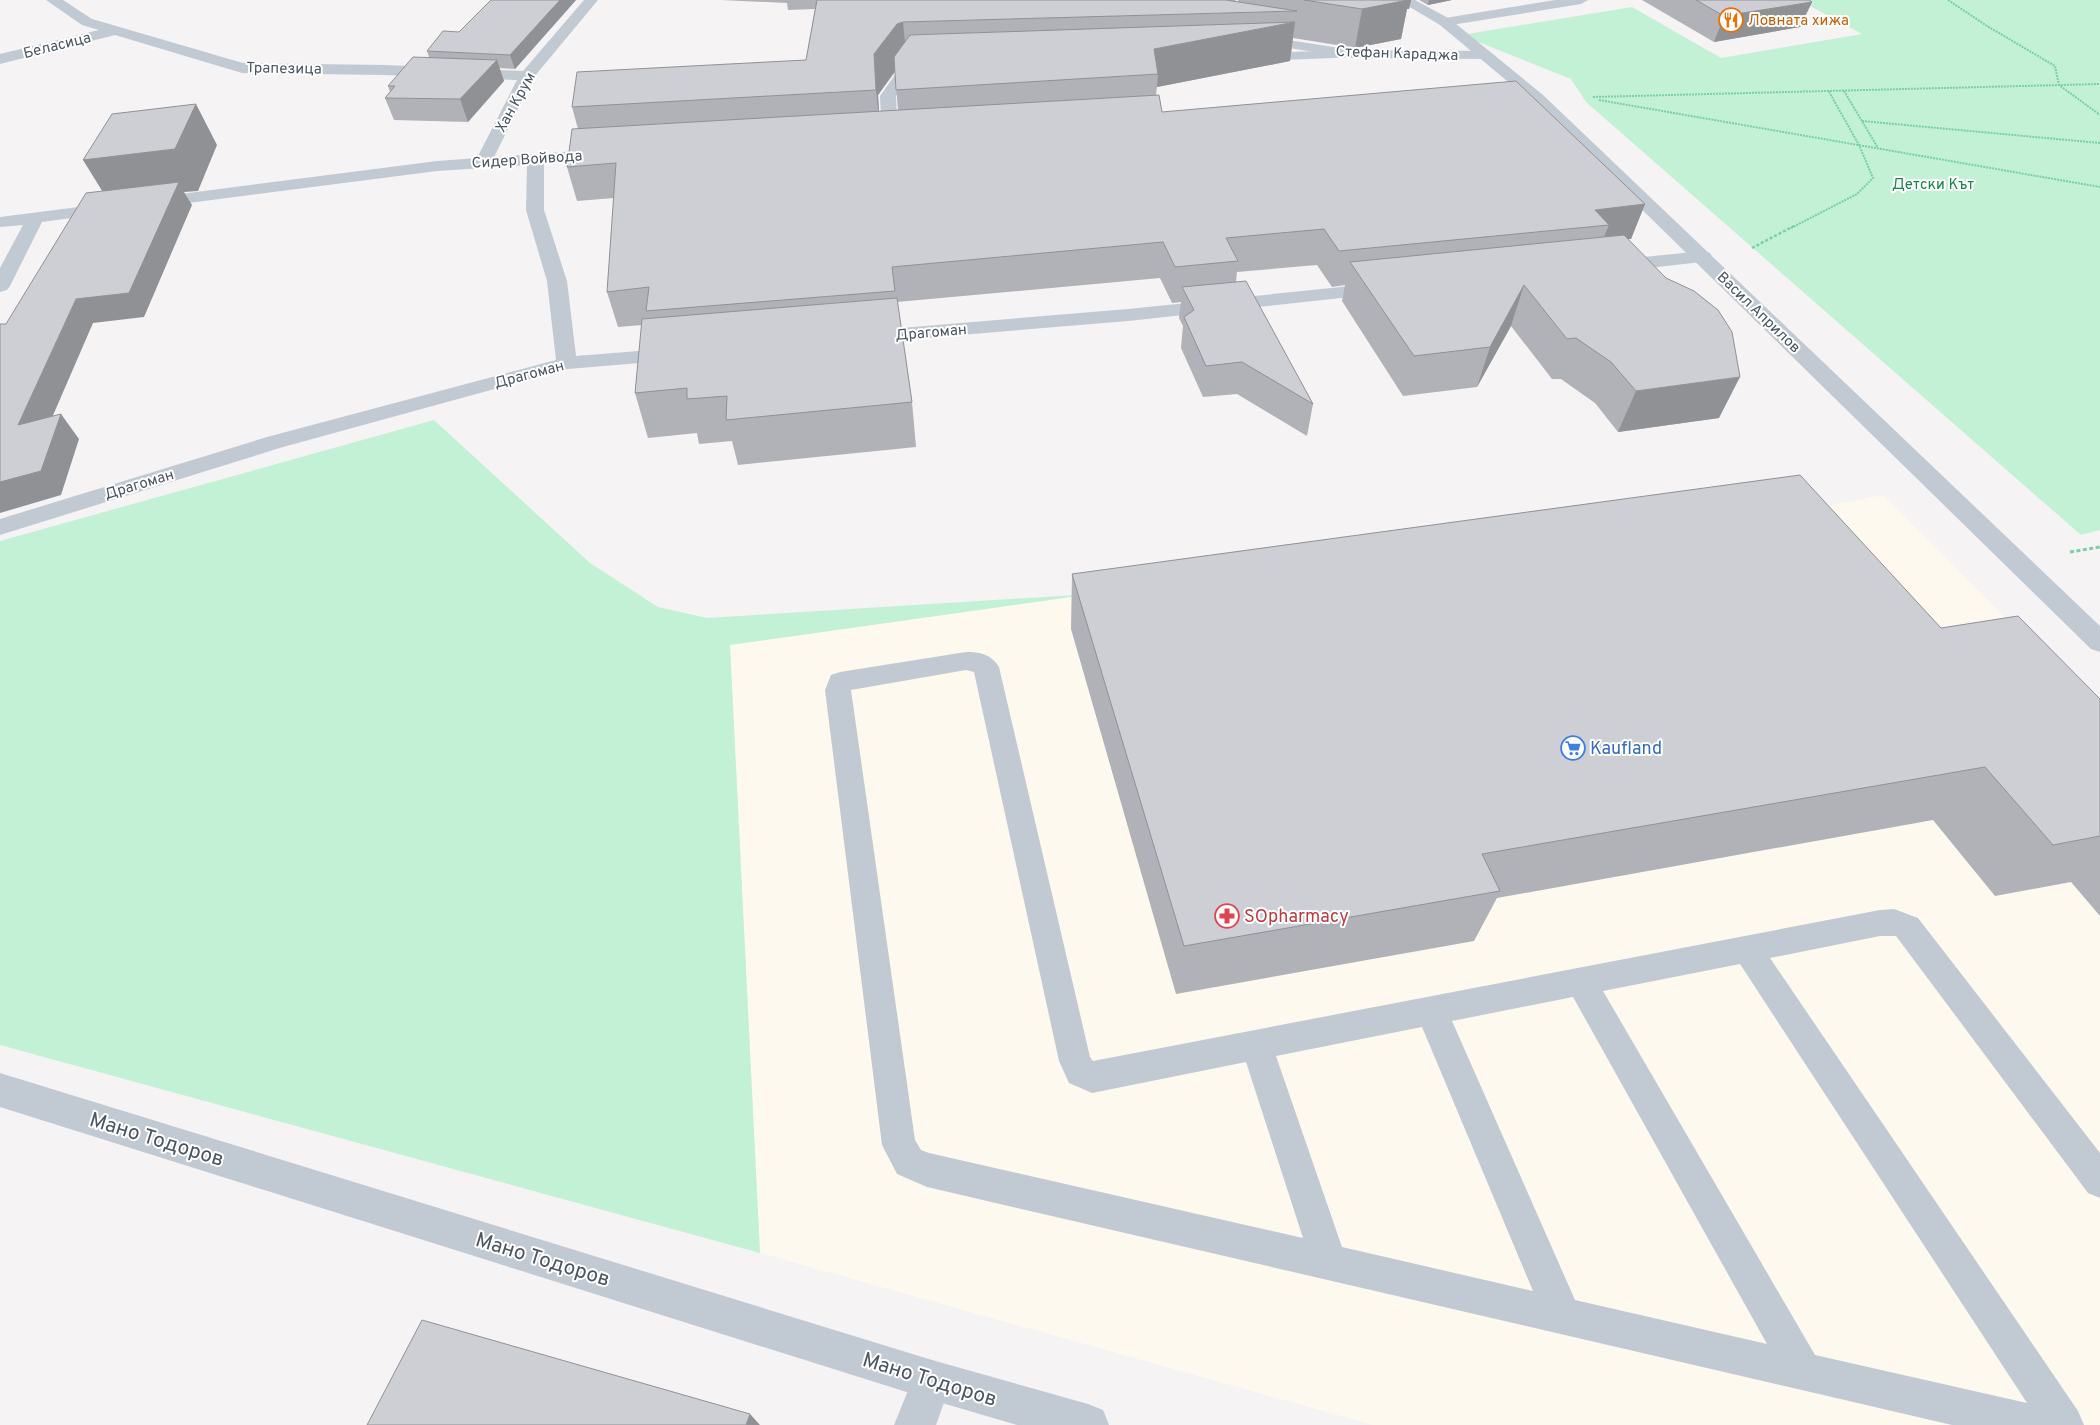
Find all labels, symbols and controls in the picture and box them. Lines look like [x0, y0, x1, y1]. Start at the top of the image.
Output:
restaurant icon: Ловната хижа [1718, 7, 1744, 33]
place label: Ловната хижа [1748, 12, 1849, 31]
street label: Беласица [22, 29, 93, 64]
street label: Стефан Караджа [1335, 43, 1459, 66]
street label: Трапезица [246, 59, 322, 80]
street label: Хан Крум [492, 69, 541, 136]
street label: Сидер Войвода [471, 147, 583, 174]
park label: Детски Кът [1892, 176, 1974, 195]
street label: Васил Априлов [1712, 268, 1804, 358]
street label: Драгоман [895, 321, 968, 346]
street label: Драгоман [492, 357, 566, 394]
street label: Драгоман [102, 466, 176, 505]
supermarket icon: Kaufland [1560, 735, 1586, 761]
place label: Kaufland [1590, 738, 1662, 761]
pharmacy icon: SOpharmacy [1214, 903, 1240, 929]
place label: SOpharmacy [1244, 906, 1349, 929]
street label: Мано Тодоров [86, 1107, 227, 1174]
street label: Мано Тодоров [472, 1227, 613, 1294]
street label: Мано Тодоров [859, 1347, 1000, 1414]

